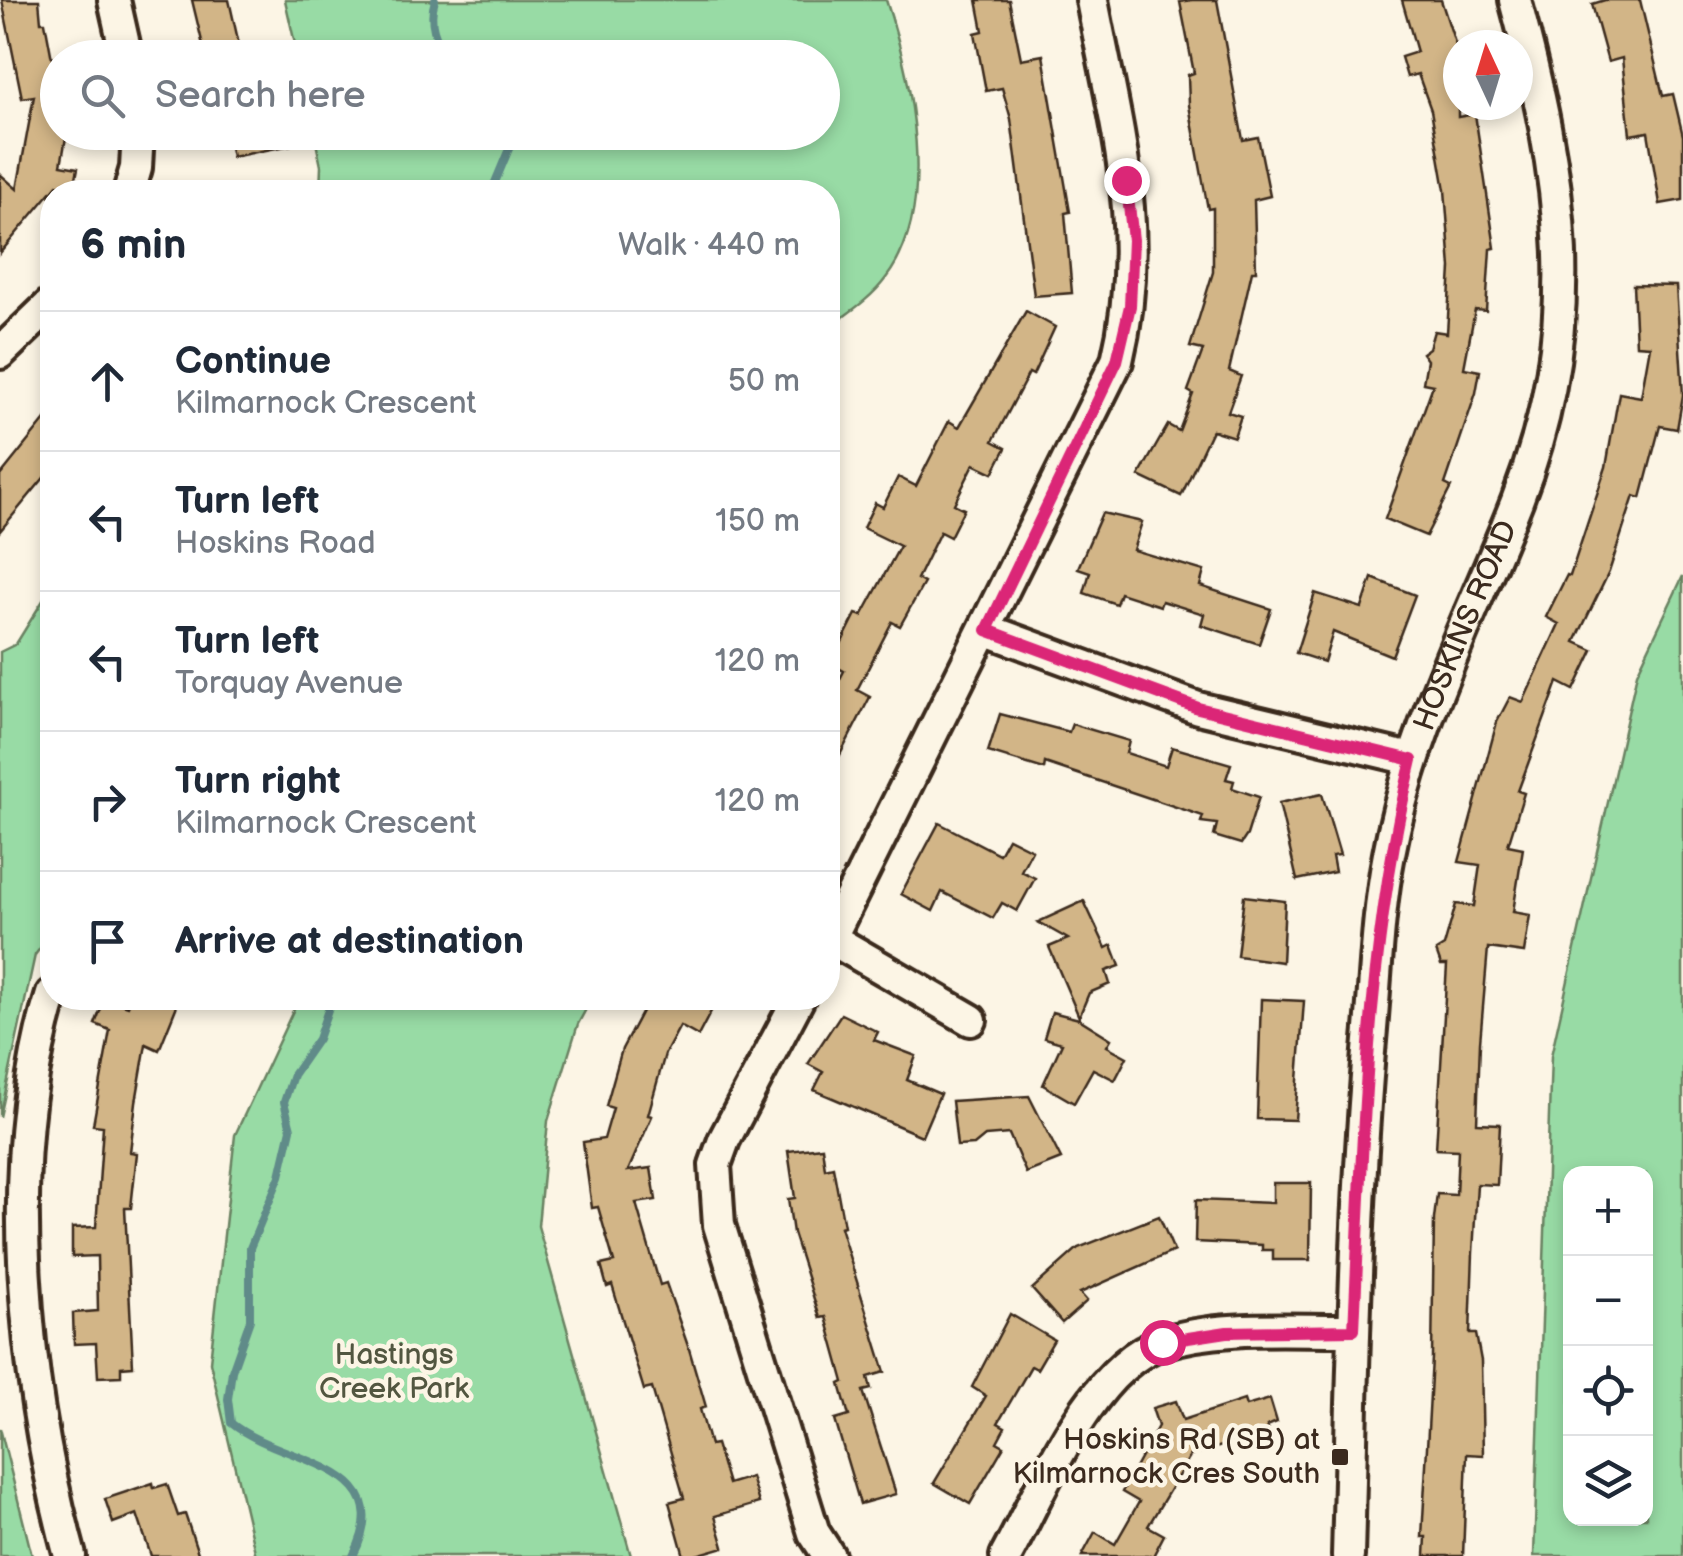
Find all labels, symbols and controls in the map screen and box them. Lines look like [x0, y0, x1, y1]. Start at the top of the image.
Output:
north arrow [1443, 30, 1533, 120]
search box [40, 40, 840, 150]
icon: search [75, 68, 130, 123]
text: Search here [155, 73, 366, 118]
route end [1104, 158, 1150, 204]
text: 6 min [80, 220, 186, 271]
text: Walk · 440 m [618, 226, 800, 265]
text: Continue [175, 339, 331, 384]
icon: ahead [80, 354, 135, 409]
text: 50 m [728, 362, 800, 401]
text: Kilmarnock Crescent [175, 384, 476, 423]
text: Turn left [175, 479, 319, 524]
icon: left [80, 494, 135, 549]
text: 150 m [715, 502, 800, 541]
street label: HOSKINS ROAD [1407, 515, 1525, 736]
text: Hoskins Road [175, 524, 375, 563]
text: Turn left [175, 619, 319, 664]
icon: left [80, 634, 135, 689]
text: 120 m [715, 642, 800, 681]
text: Torquay Avenue [175, 664, 403, 703]
text: Turn right [175, 759, 340, 804]
icon: right [80, 774, 135, 829]
text: 120 m [715, 782, 800, 821]
text: Kilmarnock Crescent [175, 804, 476, 843]
icon: arrive [80, 914, 135, 969]
text: Arrive at destination [175, 919, 524, 964]
map controls [1563, 1166, 1653, 1526]
button: + [1563, 1166, 1653, 1256]
button: − [1563, 1256, 1653, 1346]
route start [1140, 1320, 1186, 1366]
park label: Hastings Creek Park [319, 1337, 469, 1407]
button: locate [1563, 1346, 1653, 1436]
place label: Hoskins Rd (SB) at Kilmarnock Cres South [1013, 1422, 1320, 1492]
button: layers [1563, 1436, 1653, 1526]
marker: Hoskins Rd (SB) at Kilmarnock Cres South [1329, 1446, 1351, 1468]

